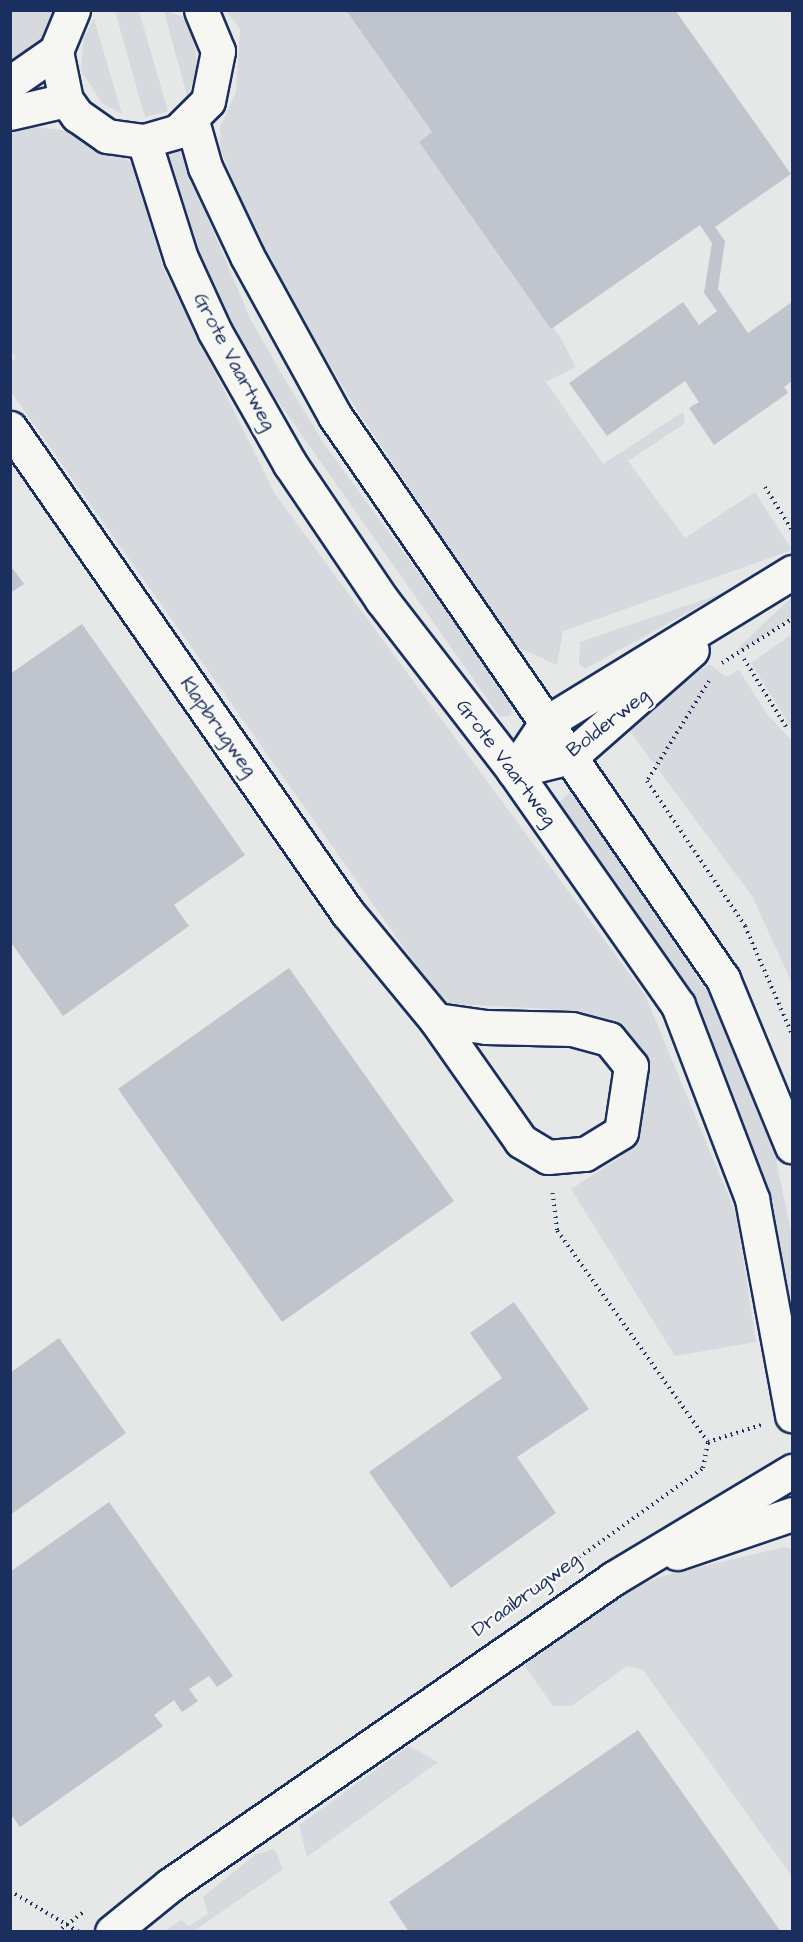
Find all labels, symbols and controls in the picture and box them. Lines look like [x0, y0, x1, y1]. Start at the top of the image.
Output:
street label: Grote Vaartweg [188, 289, 280, 435]
street label: Klapbrugweg [175, 672, 261, 782]
street label: Bolderweg [562, 683, 654, 763]
street label: Grote Vaartweg [451, 695, 561, 831]
street label: Draaibrugweg [467, 1548, 585, 1642]

